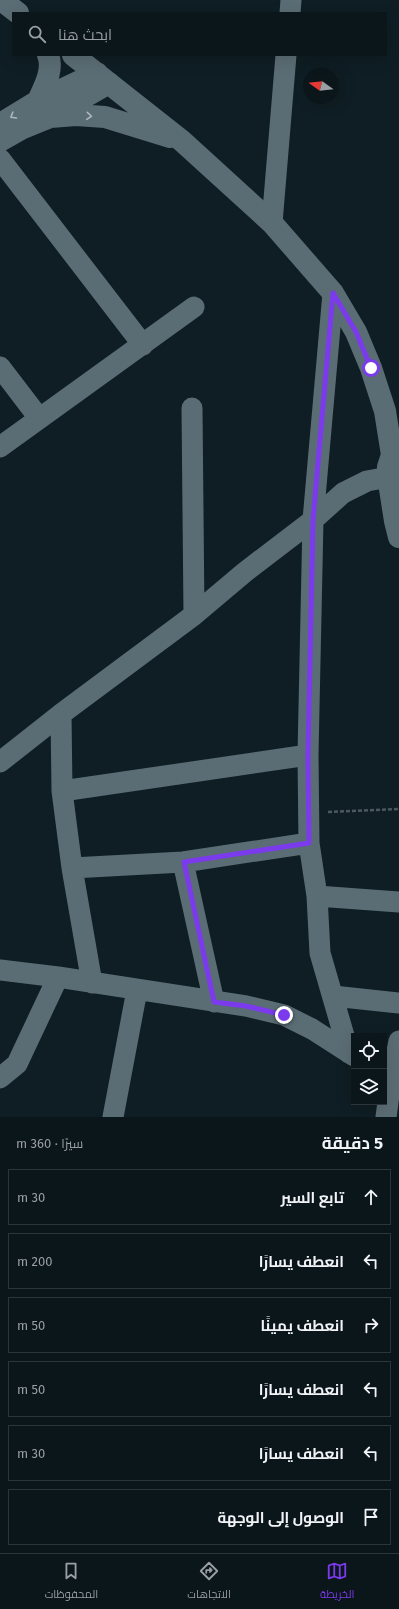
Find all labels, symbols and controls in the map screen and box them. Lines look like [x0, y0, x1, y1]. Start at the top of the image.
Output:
search box [12, 12, 387, 56]
icon: search [26, 23, 48, 45]
text: ابحث هنا [58, 26, 112, 44]
north arrow [303, 68, 339, 104]
one-way arrow [10, 111, 17, 118]
one-way arrow [86, 111, 92, 120]
route start [362, 359, 380, 377]
route end [275, 1006, 293, 1024]
map controls [351, 1033, 387, 1105]
button: locate [351, 1033, 387, 1069]
button: layers [351, 1069, 387, 1105]
text: 5 دقيقة [322, 1133, 383, 1154]
text: سيرًا · 360 m [16, 1136, 83, 1151]
icon: ahead [360, 1186, 382, 1208]
text: تابع السير [281, 1189, 344, 1207]
text: 30 m [17, 1190, 45, 1205]
icon: left [360, 1250, 382, 1272]
text: انعطف يسارًا [259, 1253, 344, 1271]
text: 200 m [17, 1254, 53, 1269]
icon: right [360, 1314, 382, 1336]
text: انعطف يمينًا [260, 1317, 344, 1335]
text: 50 m [17, 1318, 45, 1333]
icon: left [360, 1378, 382, 1400]
text: انعطف يسارًا [259, 1381, 344, 1399]
text: 50 m [17, 1382, 45, 1397]
icon: left [360, 1442, 382, 1464]
text: انعطف يسارًا [259, 1445, 344, 1463]
text: 30 m [17, 1446, 45, 1461]
icon: arrive [360, 1506, 382, 1528]
text: الوصول إلى الوجهة [217, 1509, 344, 1527]
tab: المحفوظات [45, 1560, 98, 1604]
tab: الاتجاهات [187, 1560, 231, 1604]
tab: الخريطة [320, 1560, 354, 1604]

